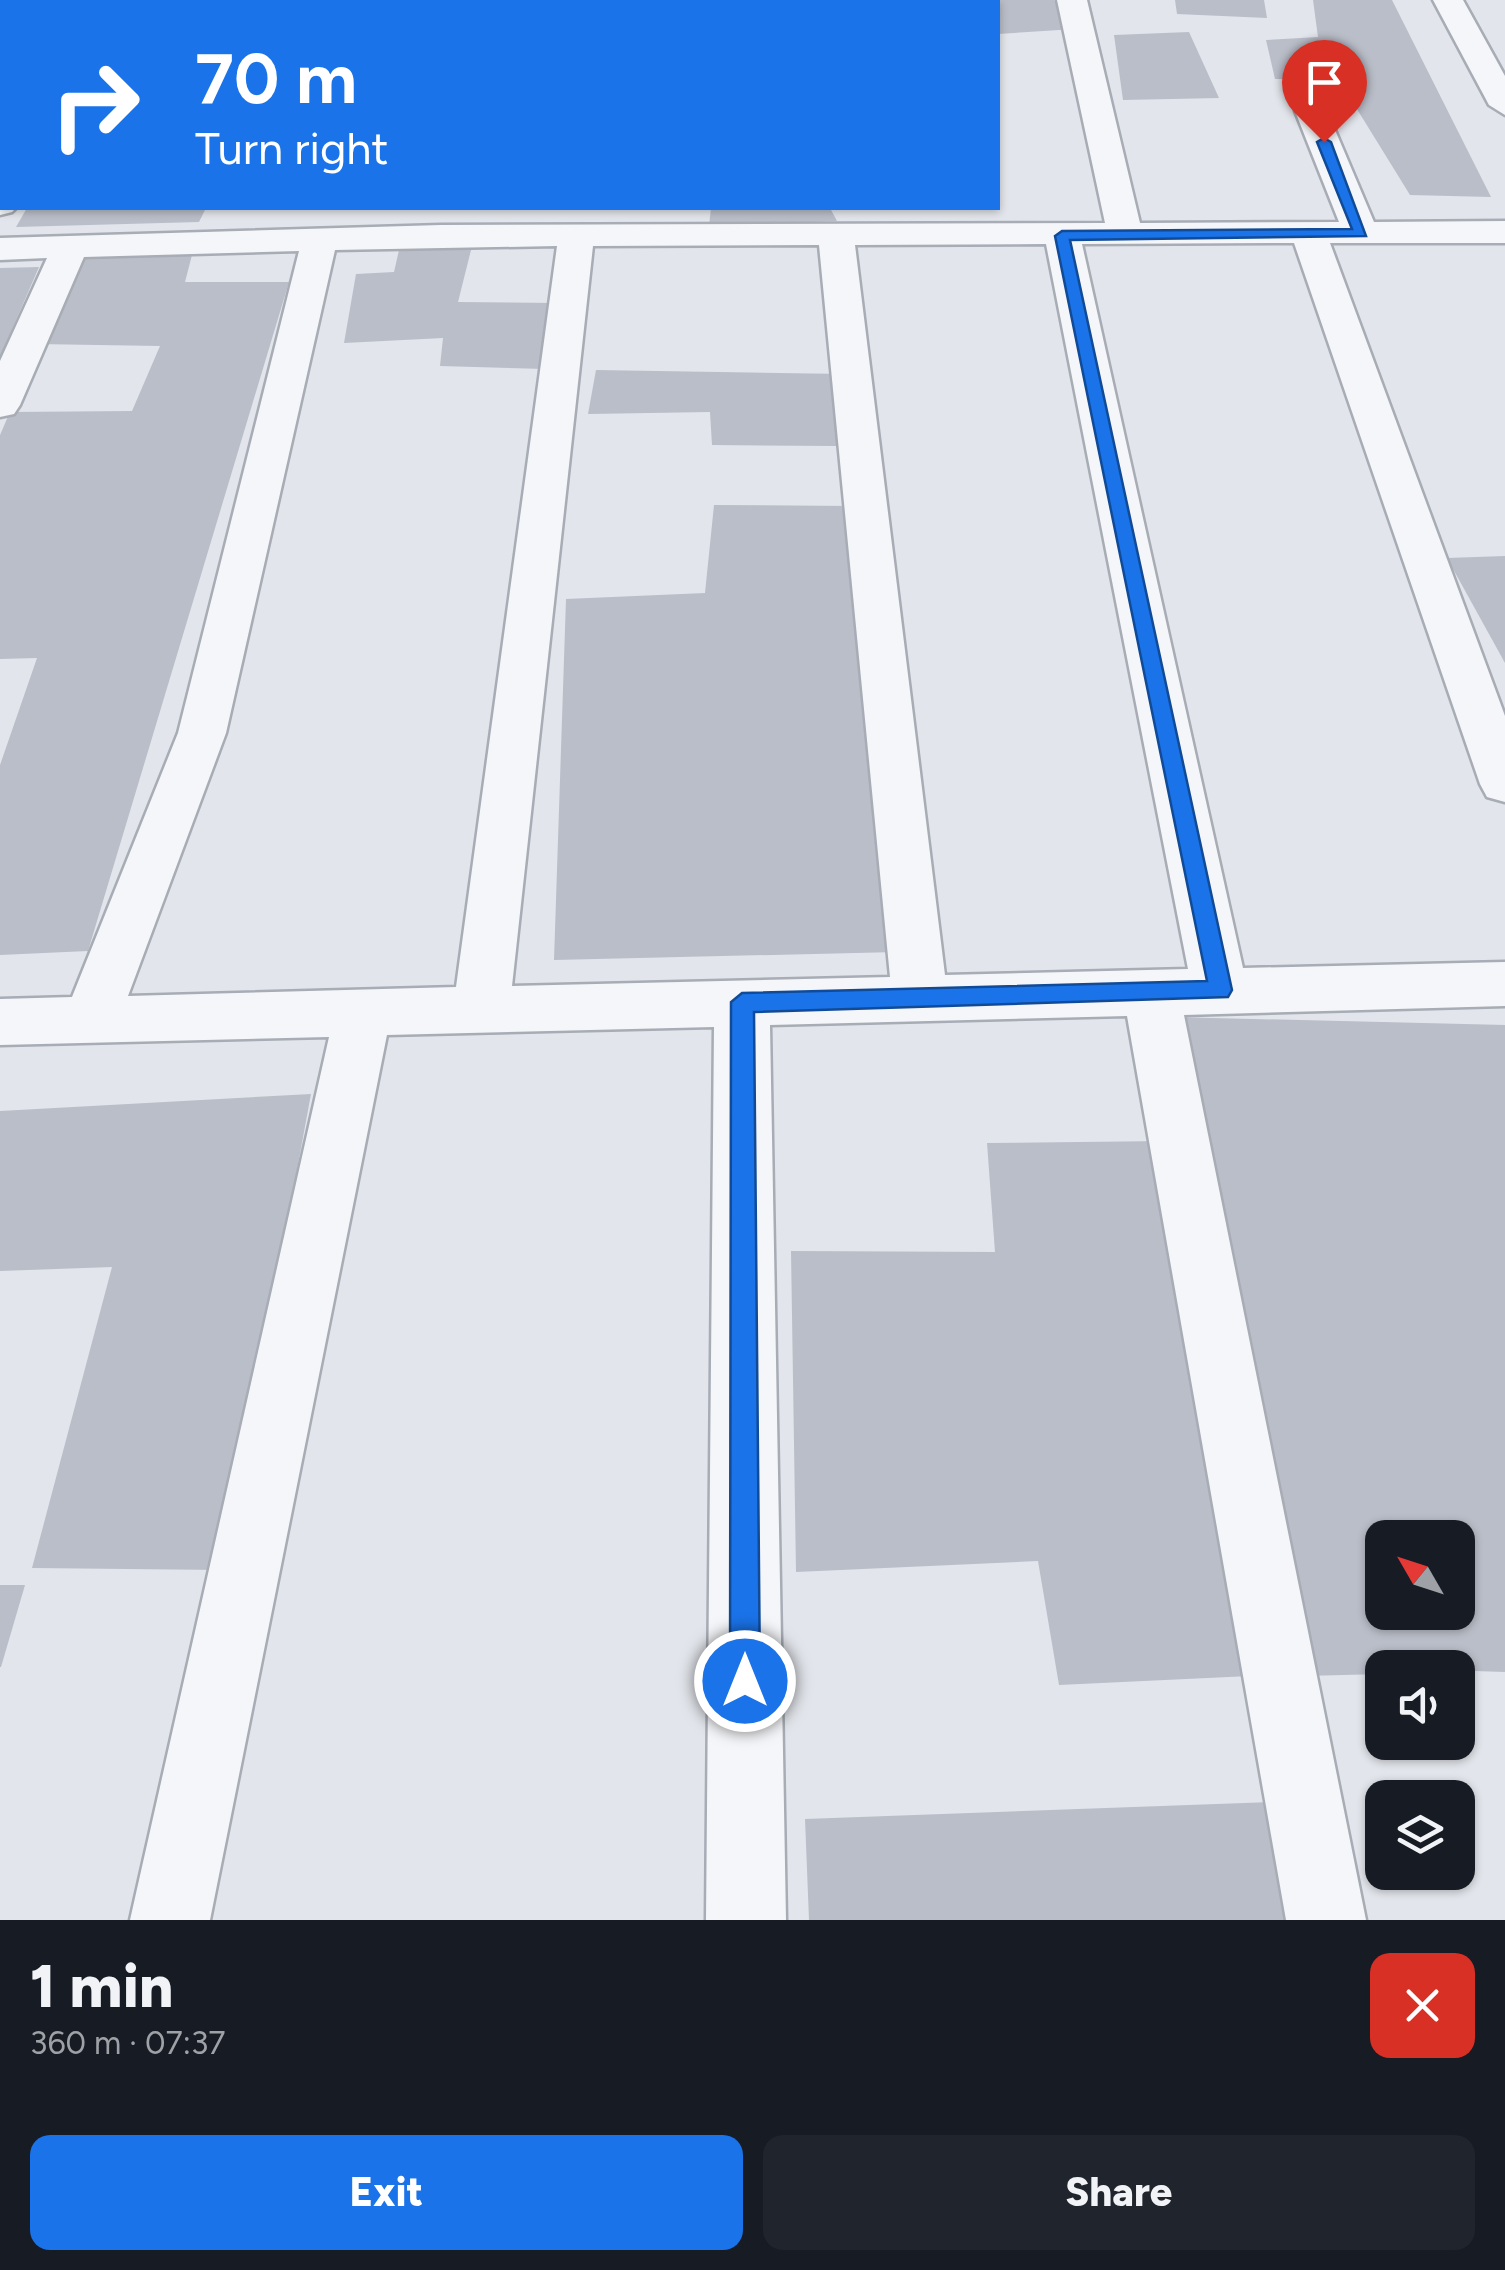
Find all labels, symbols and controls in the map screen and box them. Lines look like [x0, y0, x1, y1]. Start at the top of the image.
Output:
text: 70 m [195, 36, 357, 121]
icon: right [30, 40, 160, 170]
pin [1282, 40, 1367, 143]
icon: arrive [1297, 55, 1352, 110]
text: Turn right [195, 121, 388, 175]
north arrow [1365, 1520, 1475, 1630]
map controls [1365, 1520, 1475, 1890]
position arrow [693, 1629, 797, 1733]
button: sound [1365, 1650, 1475, 1760]
button: layers [1365, 1780, 1475, 1890]
text: 1 min [30, 1950, 173, 2022]
button: close [1370, 1953, 1475, 2058]
text: 360 m · 07:37 [30, 2024, 226, 2062]
button: Exit [30, 2135, 743, 2250]
button: Share [763, 2135, 1475, 2250]

